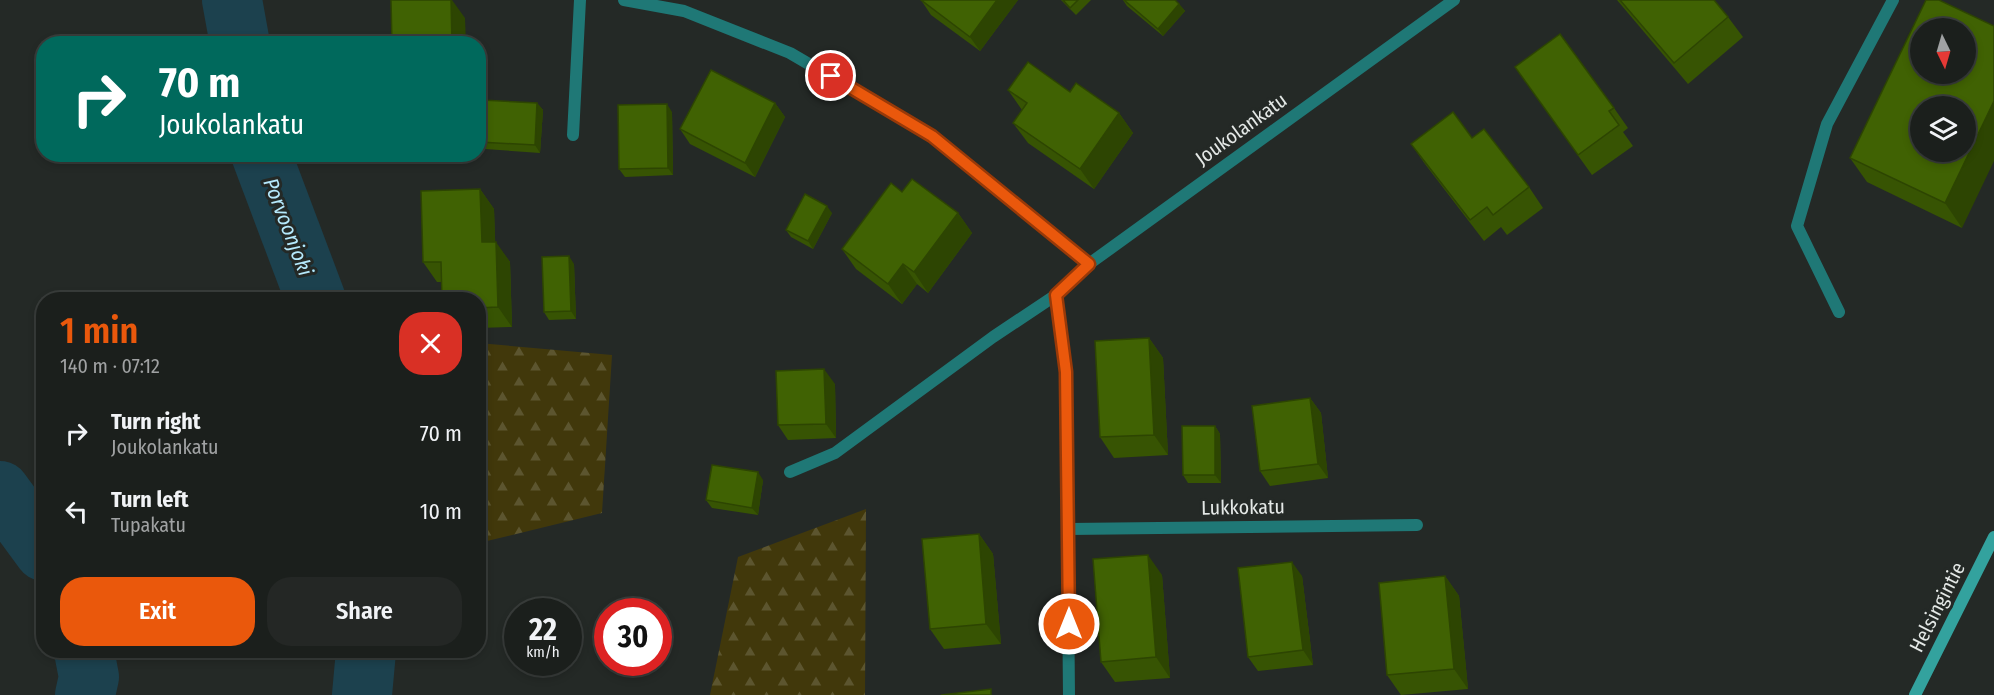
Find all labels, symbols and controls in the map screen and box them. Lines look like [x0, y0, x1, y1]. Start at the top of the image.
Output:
north arrow [1910, 18, 1976, 84]
map controls [1910, 18, 1976, 162]
pin [805, 50, 856, 101]
text: 70 m [159, 58, 240, 108]
icon: arrive [814, 59, 847, 92]
icon: right [60, 60, 138, 138]
street label: Joukolankatu [1190, 88, 1292, 170]
button: layers [1910, 96, 1976, 162]
text: Joukolankatu [159, 109, 304, 141]
water label: Porvoonjoki [257, 174, 319, 280]
text: 1 min [60, 309, 138, 353]
button: close [399, 312, 462, 375]
text: 140 m · 07:12 [60, 354, 160, 378]
text: Turn right [111, 408, 200, 435]
icon: right [60, 417, 93, 450]
text: 70 m [420, 420, 462, 447]
text: Joukolankatu [111, 435, 218, 459]
text: Turn left [111, 486, 189, 513]
street label: Lukkokatu [1201, 494, 1285, 520]
icon: left [60, 495, 93, 528]
text: 10 m [420, 498, 462, 525]
text: Tupakatu [111, 513, 186, 537]
street label: Helsingintie [1904, 558, 1970, 656]
button: Exit [60, 577, 255, 646]
button: Share [267, 577, 462, 646]
position arrow [1037, 592, 1101, 656]
speed limit sign: 30 [594, 598, 672, 676]
text: 22 [529, 612, 557, 648]
text: km/h [526, 643, 560, 661]

